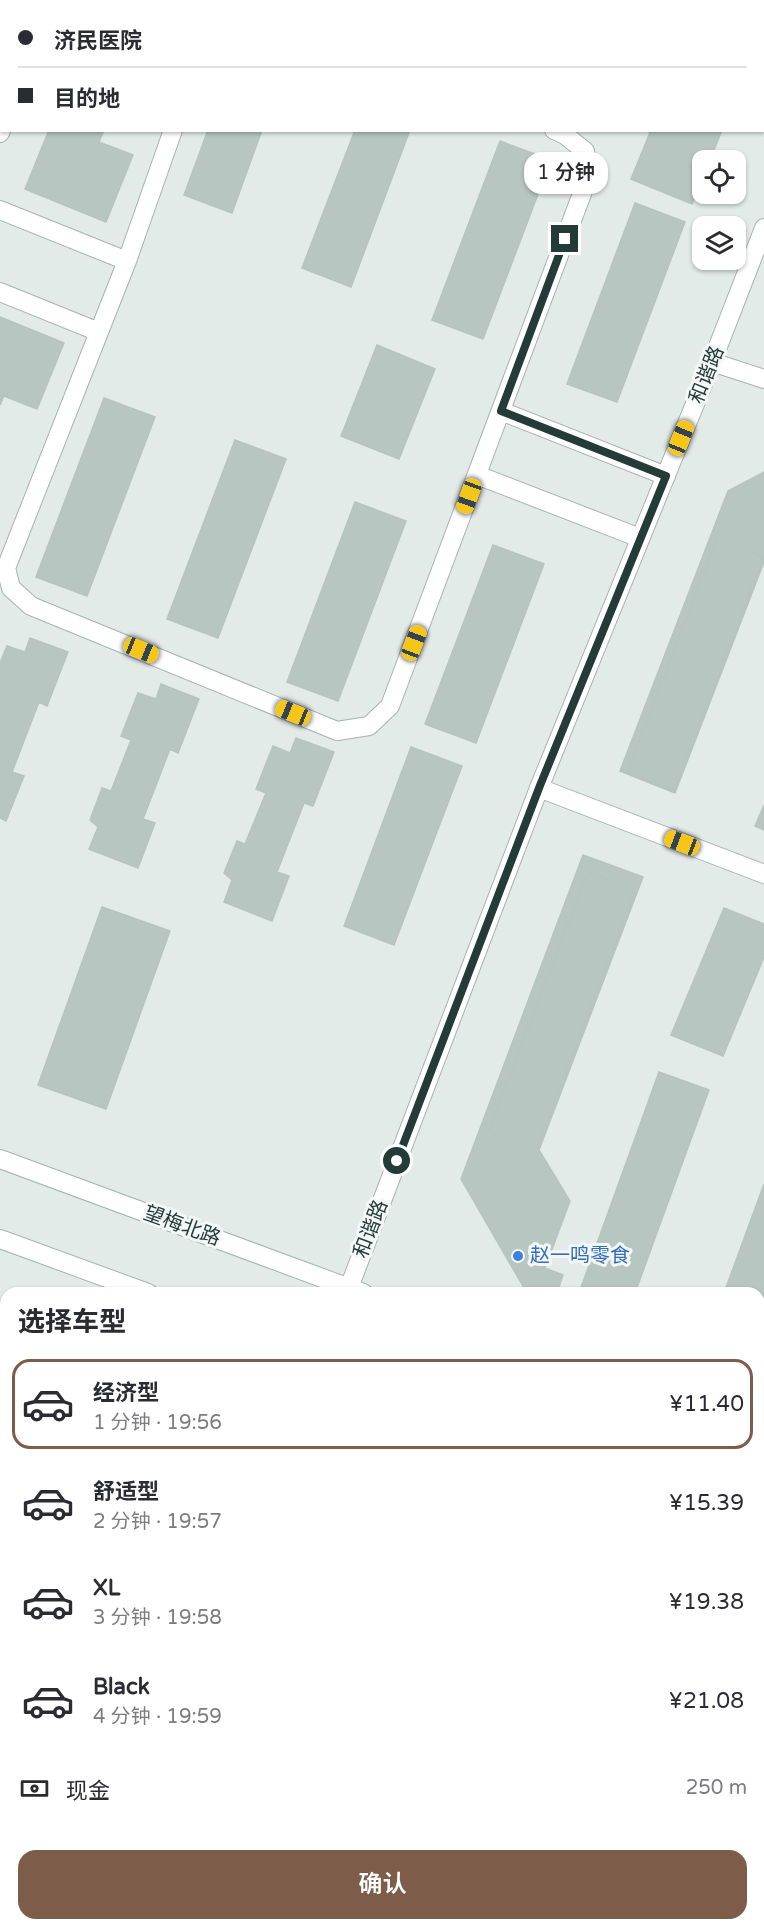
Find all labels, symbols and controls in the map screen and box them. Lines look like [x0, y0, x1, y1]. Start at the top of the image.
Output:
text: 济民医院 [54, 28, 142, 54]
text: 目的地 [54, 86, 120, 112]
map controls [692, 150, 746, 270]
button: locate [692, 150, 746, 204]
callout: 1 分钟 [523, 152, 607, 194]
text: 1 分钟 [537, 161, 595, 185]
button: layers [692, 216, 746, 270]
route end [551, 225, 578, 252]
street label: 和谐路 [685, 343, 729, 407]
car [666, 418, 696, 458]
car [454, 476, 484, 516]
car [399, 623, 429, 663]
car [121, 635, 161, 665]
car [273, 698, 313, 728]
car [662, 828, 702, 858]
route start [383, 1147, 410, 1174]
street label: 和谐路 [349, 1197, 393, 1261]
street label: 望梅北路 [140, 1201, 224, 1251]
place label: 赵一鸣零食 [530, 1244, 630, 1268]
marker: 赵一鸣零食 [511, 1249, 525, 1263]
text: 选择车型 [18, 1306, 126, 1339]
icon: car [21, 1377, 75, 1431]
text: 经济型 [93, 1380, 159, 1406]
text: ¥11.40 [669, 1391, 744, 1417]
text: 1 分钟 · 19:56 [93, 1411, 222, 1435]
icon: car [21, 1476, 75, 1530]
text: 舒适型 [93, 1479, 159, 1505]
text: ¥15.39 [669, 1490, 744, 1516]
text: 2 分钟 · 19:57 [93, 1510, 222, 1534]
icon: car [21, 1575, 75, 1629]
text: XL [93, 1575, 120, 1601]
text: ¥19.38 [669, 1589, 744, 1615]
text: 3 分钟 · 19:58 [93, 1606, 222, 1630]
icon: car [21, 1674, 75, 1728]
text: Black [93, 1674, 150, 1700]
text: ¥21.08 [669, 1688, 744, 1714]
text: 4 分钟 · 19:59 [93, 1705, 222, 1729]
icon: cash [18, 1772, 51, 1805]
text: 250 m [686, 1776, 747, 1800]
text: 现金 [66, 1778, 110, 1804]
button: 确认 [18, 1850, 747, 1919]

